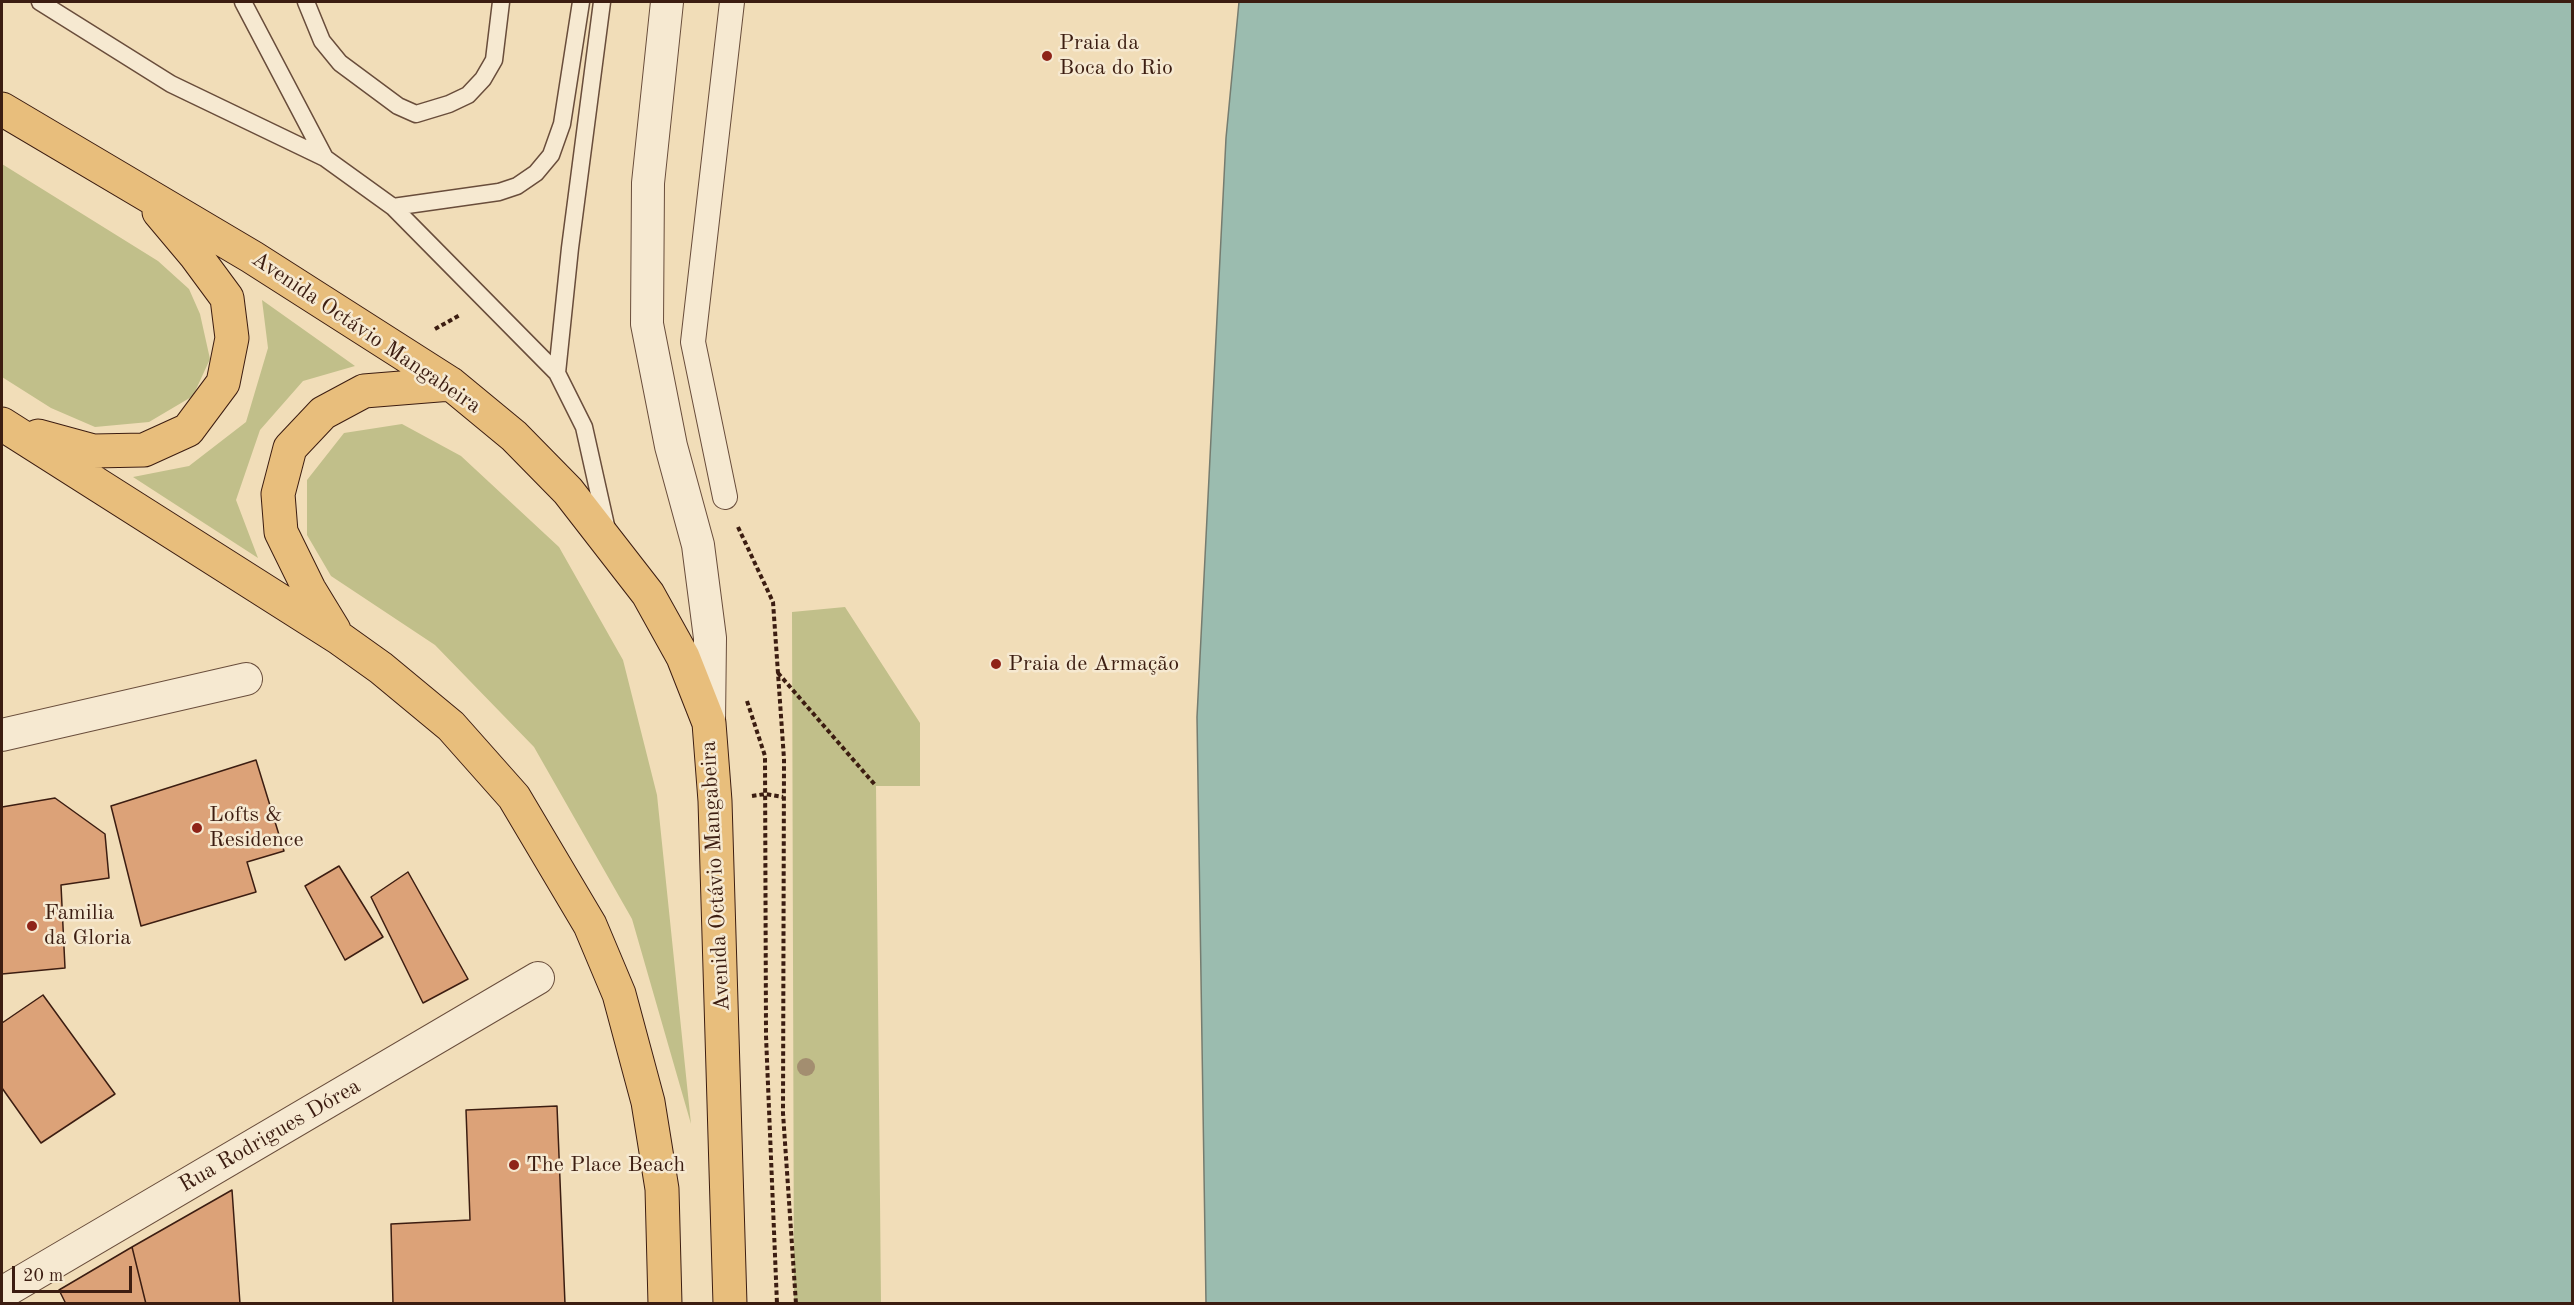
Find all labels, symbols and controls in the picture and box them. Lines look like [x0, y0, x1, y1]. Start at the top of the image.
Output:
place label: Praia da Boca do Rio [1059, 30, 1173, 82]
marker: Praia da Boca do Rio [1040, 49, 1054, 63]
street label: Avenida Octávio Mangabeira [246, 246, 486, 420]
place label: Praia de Armação [1008, 651, 1179, 677]
marker: Praia de Armação [989, 657, 1003, 671]
street label: Avenida Octávio Mangabeira [696, 740, 736, 1012]
place label: Lofts & Residence [209, 802, 304, 854]
marker: Lofts & Residence [190, 821, 204, 835]
place label: Familia da Gloria [44, 900, 131, 951]
marker: Familia da Gloria [25, 919, 39, 933]
street label: Rua Rodrigues Dórea [175, 1073, 365, 1199]
place label: The Place Beach [526, 1152, 685, 1178]
marker: The Place Beach [507, 1158, 521, 1172]
scale bar [15, 1254, 135, 1292]
text: 20 m [23, 1267, 63, 1285]

